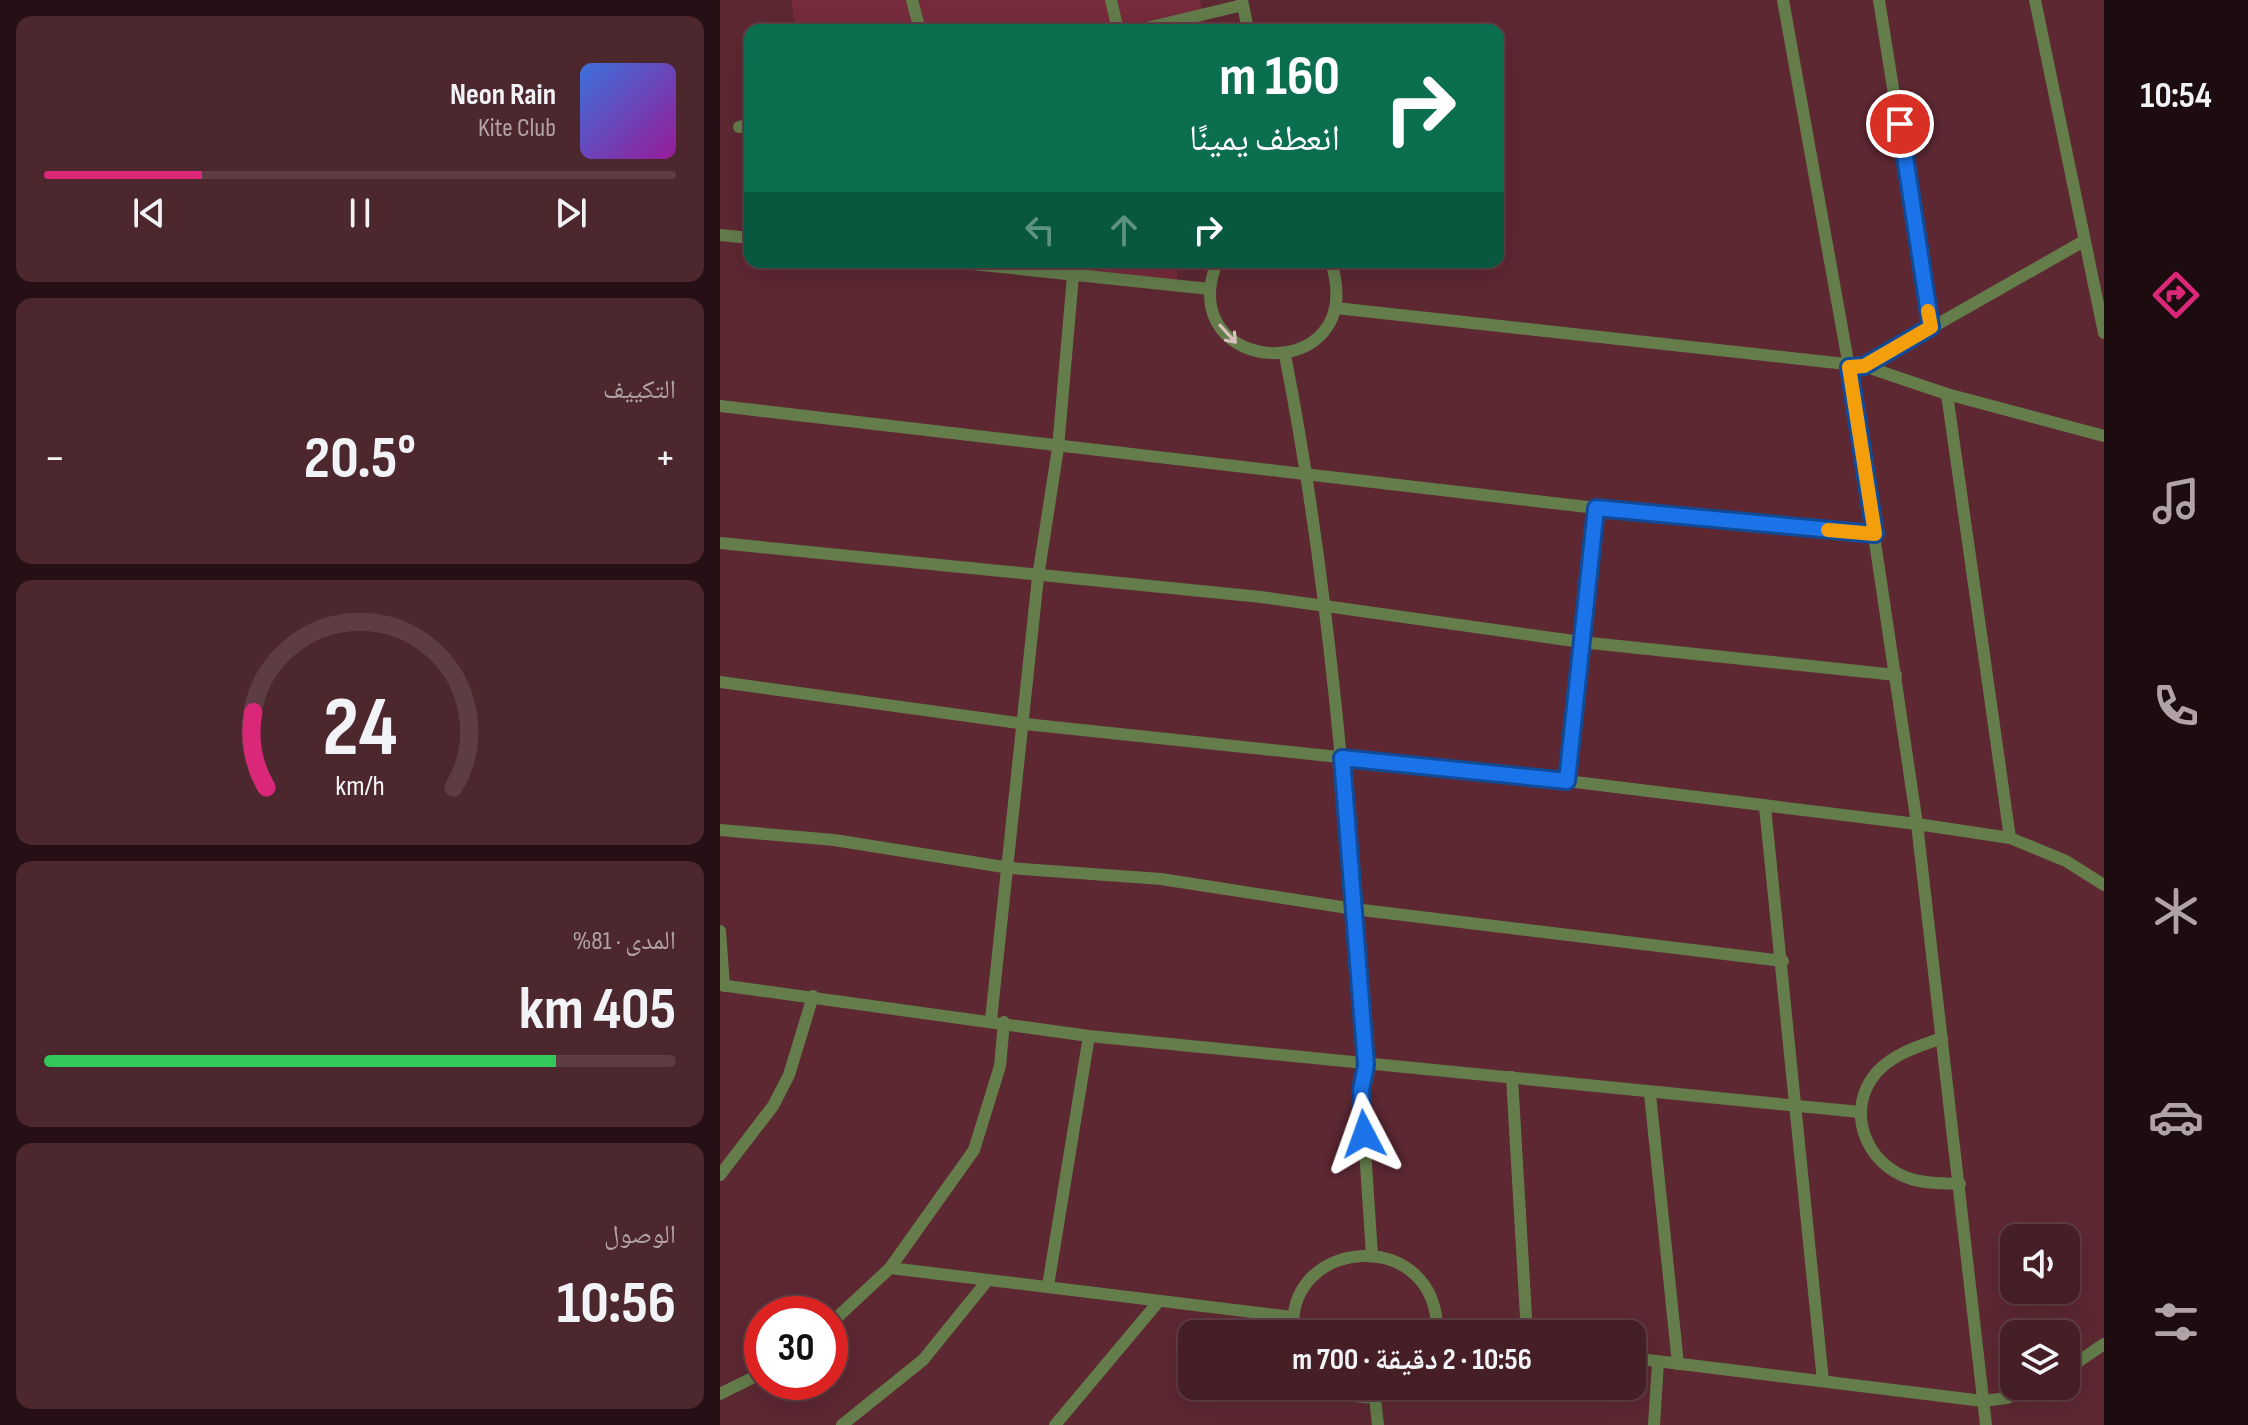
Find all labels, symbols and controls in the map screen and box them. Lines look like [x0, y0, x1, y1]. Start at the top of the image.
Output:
text: 160 m [1219, 44, 1340, 111]
icon: right [1368, 56, 1472, 160]
text: 10:54 [2140, 75, 2212, 118]
text: Neon Rain [450, 77, 556, 113]
pin [1866, 90, 1934, 158]
icon: arrive [1878, 102, 1922, 146]
text: Kite Club [478, 113, 556, 144]
text: انعطف يمينًا [1189, 118, 1340, 161]
icon: previous [127, 191, 171, 235]
icon: pause [338, 191, 382, 235]
icon: next [549, 191, 593, 235]
icon: left [1018, 208, 1062, 252]
icon: ahead [1102, 208, 1146, 252]
icon: right [1186, 208, 1230, 252]
icon: directions [2148, 267, 2204, 323]
one-way arrow [1218, 323, 1236, 343]
text: التكييف [603, 375, 676, 406]
text: 20.5° [304, 423, 416, 495]
text: − [44, 432, 66, 485]
text: + [654, 432, 676, 485]
icon: music [2148, 473, 2204, 529]
icon: phone [2148, 678, 2204, 734]
text: 24 [323, 679, 397, 779]
text: km/h [335, 770, 385, 805]
icon: climate [2148, 883, 2204, 939]
text: المدى · 81% [572, 926, 676, 957]
text: 405 km [519, 974, 676, 1046]
icon: car [2148, 1089, 2204, 1145]
position arrow [1322, 1092, 1406, 1176]
text: الوصول [604, 1220, 676, 1251]
map controls [2000, 1224, 2080, 1400]
button: sound [2000, 1224, 2080, 1304]
text: 10:56 [557, 1268, 676, 1340]
icon: filters [2148, 1294, 2204, 1350]
speed limit sign: 30 [744, 1296, 848, 1400]
button: layers [2000, 1320, 2080, 1400]
text: 10:56 · 2 دقيقة · 700 m [1292, 1342, 1532, 1378]

